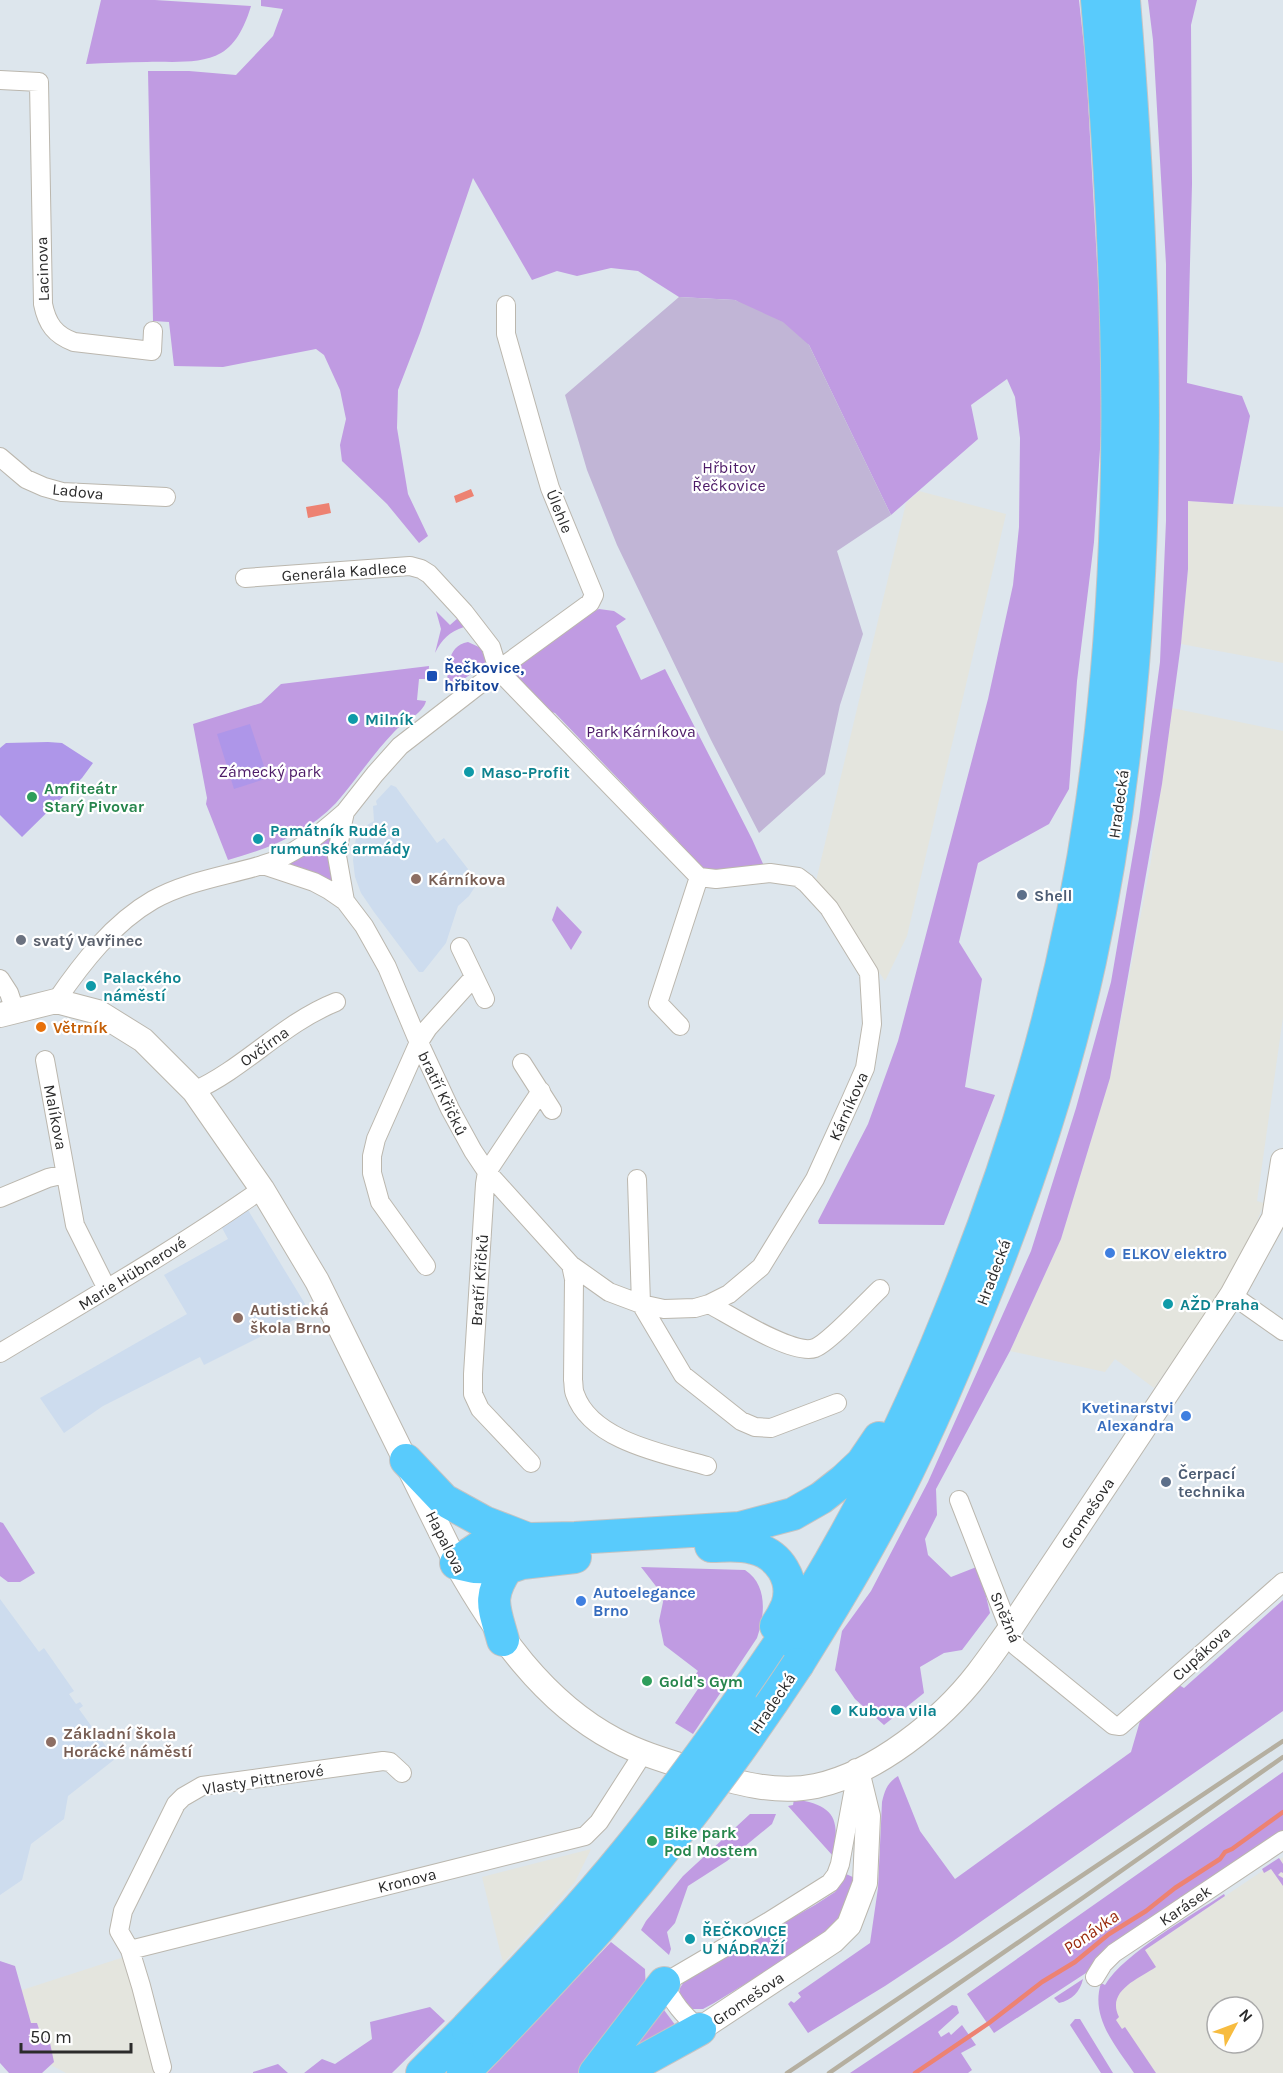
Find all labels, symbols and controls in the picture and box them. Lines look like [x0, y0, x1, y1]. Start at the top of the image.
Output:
street label: Lacinova [32, 236, 53, 302]
park label: Hřbitov Řečkovice [692, 458, 766, 495]
street label: Ladova [51, 479, 104, 504]
street label: Úlehle [542, 487, 577, 536]
street label: Generála Kadlece [281, 558, 407, 585]
place label: Řečkovice, hřbitov [444, 657, 524, 695]
marker: Řečkovice, hřbitov [425, 669, 439, 683]
place label: Milník [365, 710, 414, 729]
marker: Milník [346, 712, 360, 726]
park label: Park Kárníkova [586, 722, 696, 741]
park label: Zámecký park [219, 762, 321, 781]
place label: Maso-Profit [481, 763, 570, 782]
marker: Maso-Profit [462, 765, 476, 779]
street label: Hradecká [1104, 769, 1133, 840]
place label: Amfiteátr Starý Pivovar [44, 779, 145, 816]
marker: Amfiteátr Starý Pivovar [25, 790, 39, 804]
place label: Památník Rudé a rumunské armády [270, 821, 410, 858]
marker: Památník Rudé a rumunské armády [251, 832, 265, 846]
place label: Kárníkova [428, 870, 506, 889]
marker: Kárníkova [409, 872, 423, 886]
place label: Shell [1034, 886, 1072, 905]
marker: Shell [1015, 888, 1029, 902]
place label: svatý Vavřinec [33, 931, 143, 950]
marker: svatý Vavřinec [14, 933, 28, 947]
place label: Palackého náměstí [103, 968, 181, 1005]
marker: Palackého náměstí [84, 979, 98, 993]
place label: Větrník [53, 1018, 108, 1037]
marker: Větrník [34, 1020, 48, 1034]
street label: Ovčírna [236, 1022, 292, 1070]
street label: bratří Křičků [414, 1048, 471, 1139]
street label: Kárníkova [825, 1069, 872, 1144]
street label: Malíkova [40, 1083, 71, 1151]
street label: Marie Hübnerové [75, 1233, 190, 1314]
street label: Bratří Křičků [467, 1233, 492, 1327]
street label: Hradecká [972, 1237, 1015, 1308]
place label: ELKOV elektro [1122, 1244, 1227, 1263]
marker: ELKOV elektro [1103, 1246, 1117, 1260]
place label: AŽD Praha [1180, 1294, 1259, 1314]
marker: AŽD Praha [1161, 1297, 1175, 1311]
place label: Autistická škola Brno [250, 1300, 331, 1337]
marker: Autistická škola Brno [231, 1311, 245, 1325]
place label: Kvetinarstvi Alexandra [1081, 1398, 1174, 1435]
marker: Kvetinarstvi Alexandra [1179, 1409, 1193, 1423]
place label: Čerpací technika [1178, 1463, 1245, 1501]
street label: Gromešova [1057, 1474, 1118, 1553]
marker: Čerpací technika [1159, 1475, 1173, 1489]
street label: Hapalova [422, 1508, 469, 1577]
place label: Autoelegance Brno [593, 1583, 696, 1620]
street label: Sněžná [986, 1589, 1025, 1646]
marker: Autoelegance Brno [574, 1594, 588, 1608]
street label: Cupákova [1168, 1622, 1235, 1685]
street label: Hradecká [745, 1669, 800, 1737]
place label: Gold's Gym [659, 1672, 743, 1691]
marker: Gold's Gym [640, 1674, 654, 1688]
place label: Kubova vila [848, 1701, 937, 1720]
marker: Kubova vila [829, 1703, 843, 1717]
place label: Základní škola Horácké náměstí [63, 1724, 193, 1761]
marker: Základní škola Horácké náměstí [44, 1735, 58, 1749]
street label: Vlasty Pittnerové [201, 1761, 325, 1798]
place label: Bike park Pod Mostem [664, 1823, 758, 1860]
marker: Bike park Pod Mostem [645, 1834, 659, 1848]
street label: Kronova [376, 1864, 438, 1897]
street label: Karásek [1156, 1881, 1215, 1930]
water label: Ponávka [1059, 1905, 1123, 1959]
place label: ŘEČKOVICE U NÁDRAŽÍ [702, 1920, 787, 1958]
marker: ŘEČKOVICE U NÁDRAŽÍ [683, 1932, 697, 1946]
street label: Gromešova [709, 1968, 788, 2029]
north arrow [1205, 1995, 1265, 2055]
text: N [1235, 2005, 1257, 2026]
scale bar [21, 2016, 130, 2054]
text: 50 m [30, 2026, 72, 2048]

